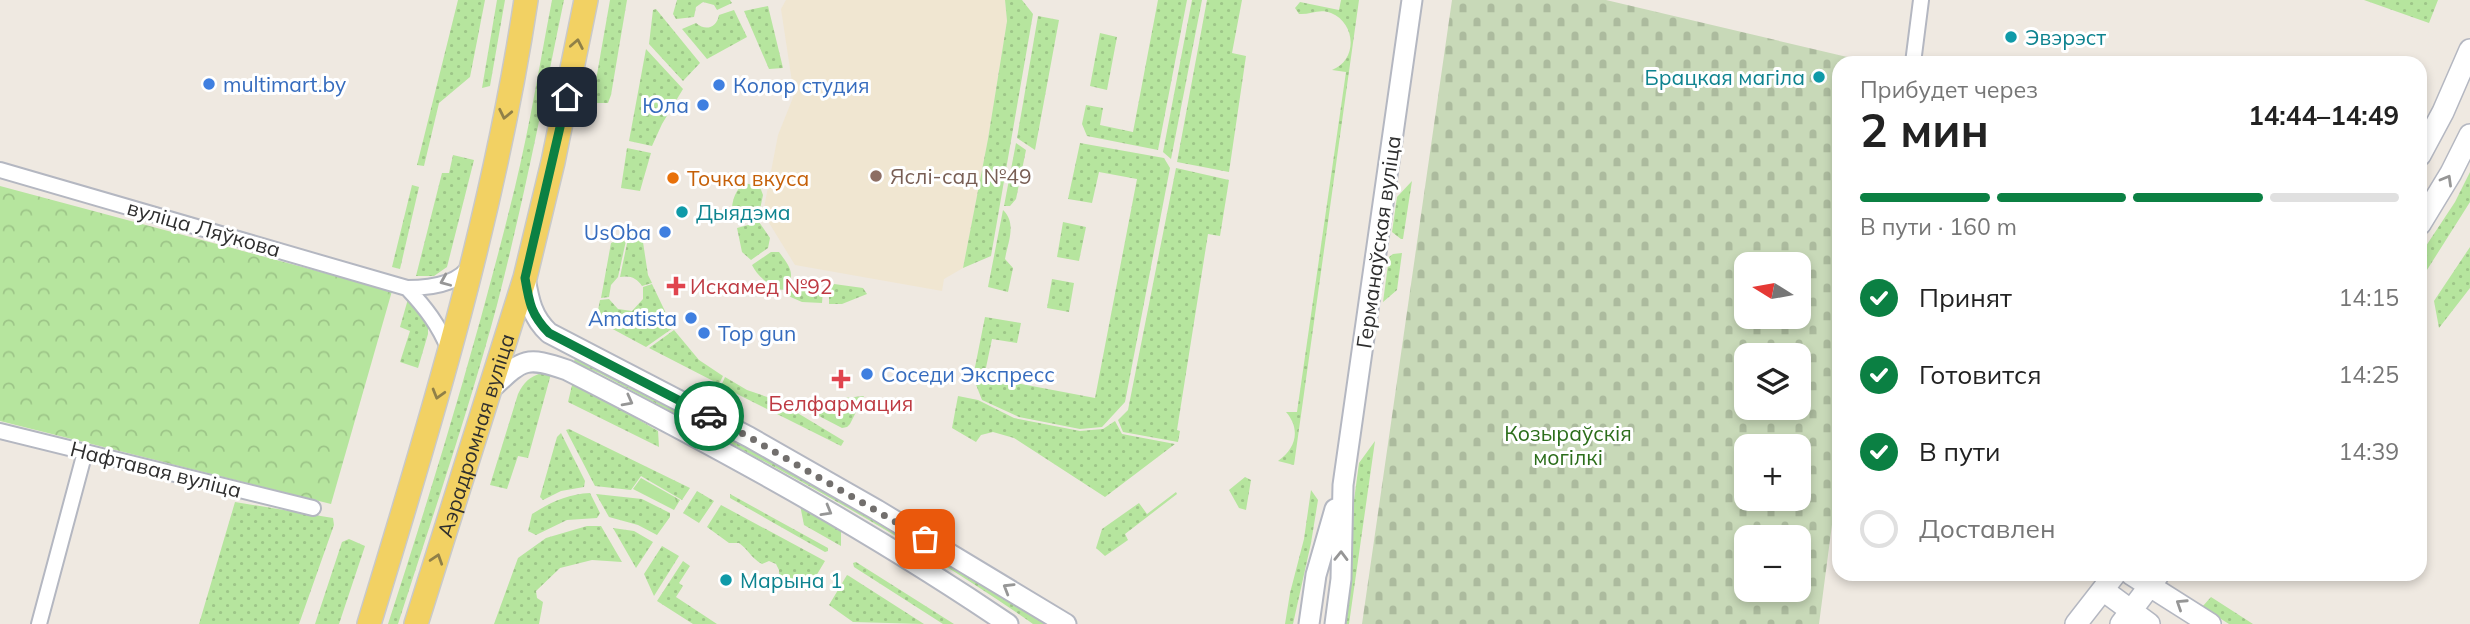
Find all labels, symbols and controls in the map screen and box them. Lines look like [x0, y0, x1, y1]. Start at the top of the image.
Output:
place label: Эвэрэст [2025, 24, 2106, 50]
marker: Эвэрэст [2003, 29, 2019, 45]
one-way arrow [569, 38, 584, 50]
place label: Брацкая магіла [1645, 64, 1805, 90]
pin [537, 67, 597, 127]
marker: Брацкая магіла [1811, 69, 1827, 85]
place label: multimart.by [223, 71, 346, 97]
place label: Колор студия [733, 72, 870, 98]
text: Прибудет через [1860, 75, 2038, 104]
marker: multimart.by [201, 76, 217, 92]
marker: Колор студия [711, 77, 727, 93]
icon: home [548, 78, 586, 116]
place label: Юла [642, 92, 689, 118]
marker: Юла [695, 97, 711, 113]
text: 14:44–14:49 [2248, 99, 2399, 132]
text: 2 мин [1860, 101, 1989, 159]
one-way arrow [498, 107, 513, 119]
street label: Германаўская вуліца [1350, 134, 1406, 350]
place label: Яслі-сад №49 [890, 163, 1032, 189]
place label: Точка вкуса [687, 165, 809, 191]
marker: Яслі-сад №49 [868, 168, 884, 184]
marker: Точка вкуса [665, 170, 681, 186]
one-way arrow [2438, 175, 2451, 188]
street label: вуліца Ляўкова [124, 194, 284, 262]
place label: Дыядэма [696, 199, 791, 225]
marker: Дыядэма [674, 204, 690, 220]
text: В пути · 160 m [1860, 212, 2017, 241]
place label: UsOba [584, 219, 651, 245]
marker: UsOba [657, 224, 673, 240]
north arrow [1734, 252, 1811, 329]
map controls [1734, 252, 1811, 602]
one-way arrow [440, 273, 452, 287]
place label: Искамед №92 [690, 273, 832, 299]
marker: Искамед №92 [668, 278, 684, 294]
icon: check [1860, 279, 1898, 317]
text: Принят [1919, 281, 2012, 314]
text: 14:15 [2339, 283, 2399, 312]
place label: Amatista [588, 305, 677, 331]
marker: Amatista [683, 310, 699, 326]
place label: Top gun [718, 320, 796, 346]
marker: Top gun [696, 325, 712, 341]
street label: Аэрадромная вуліца [431, 330, 520, 540]
button: layers [1734, 343, 1811, 420]
icon: check [1860, 356, 1898, 394]
text: Готовится [1919, 358, 2042, 391]
text: 14:25 [2339, 360, 2399, 389]
place label: Соседи Экспресс [881, 361, 1055, 387]
marker: Соседи Экспресс [859, 366, 875, 382]
marker: Белфармация [833, 371, 849, 387]
courier [674, 381, 744, 451]
one-way arrow [432, 388, 447, 400]
place label: Белфармация [769, 390, 913, 416]
one-way arrow [620, 393, 633, 407]
icon: car [690, 397, 728, 435]
park label: Козыраўскія могілкі [1504, 420, 1632, 470]
icon: check [1860, 433, 1898, 471]
button: + [1734, 434, 1811, 511]
street label: Нафтавая вуліца [68, 435, 244, 503]
text: В пути [1919, 435, 2000, 468]
text: 14:39 [2339, 437, 2399, 466]
one-way arrow [819, 503, 832, 516]
pin [895, 509, 955, 569]
text: Доставлен [1919, 512, 2056, 545]
icon: bag [906, 520, 944, 558]
button: − [1734, 525, 1811, 602]
one-way arrow [1334, 550, 1349, 561]
one-way arrow [428, 553, 443, 565]
place label: Марына 1 [740, 567, 843, 593]
marker: Марына 1 [718, 572, 734, 588]
one-way arrow [1002, 584, 1015, 597]
one-way arrow [2175, 599, 2188, 612]

